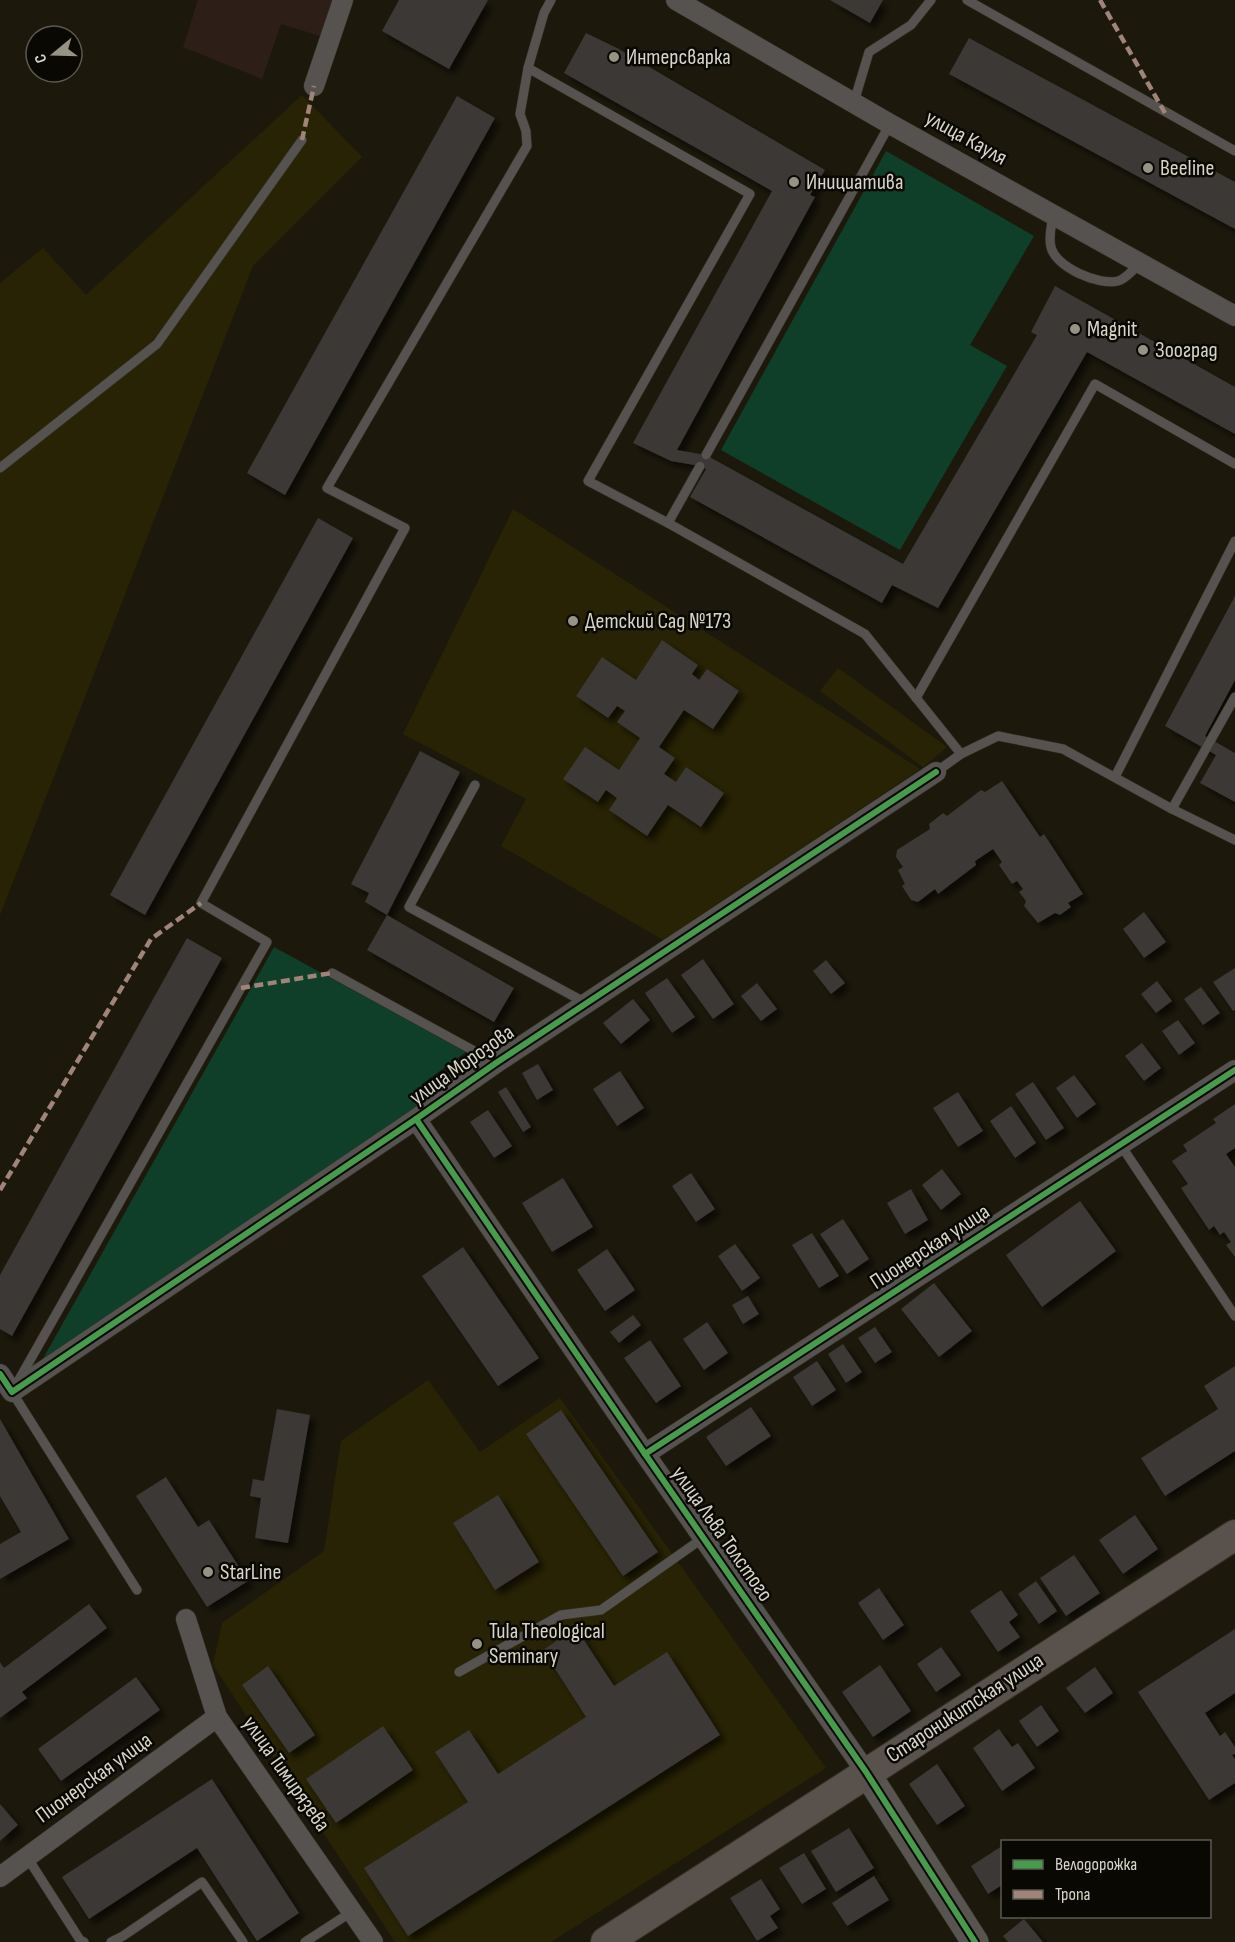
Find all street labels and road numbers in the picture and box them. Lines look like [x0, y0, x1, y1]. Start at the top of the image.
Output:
street label: улица Кауля [920, 105, 1012, 171]
street label: улица Морозова [404, 1019, 520, 1111]
street label: Пионерская улица [865, 1198, 995, 1296]
street label: улица Льва Толстого [665, 1461, 779, 1607]
street label: Староникитская улица [881, 1647, 1049, 1769]
street label: улица Тимирязева [236, 1711, 336, 1837]
street label: Пионерская улица [31, 1727, 157, 1829]

